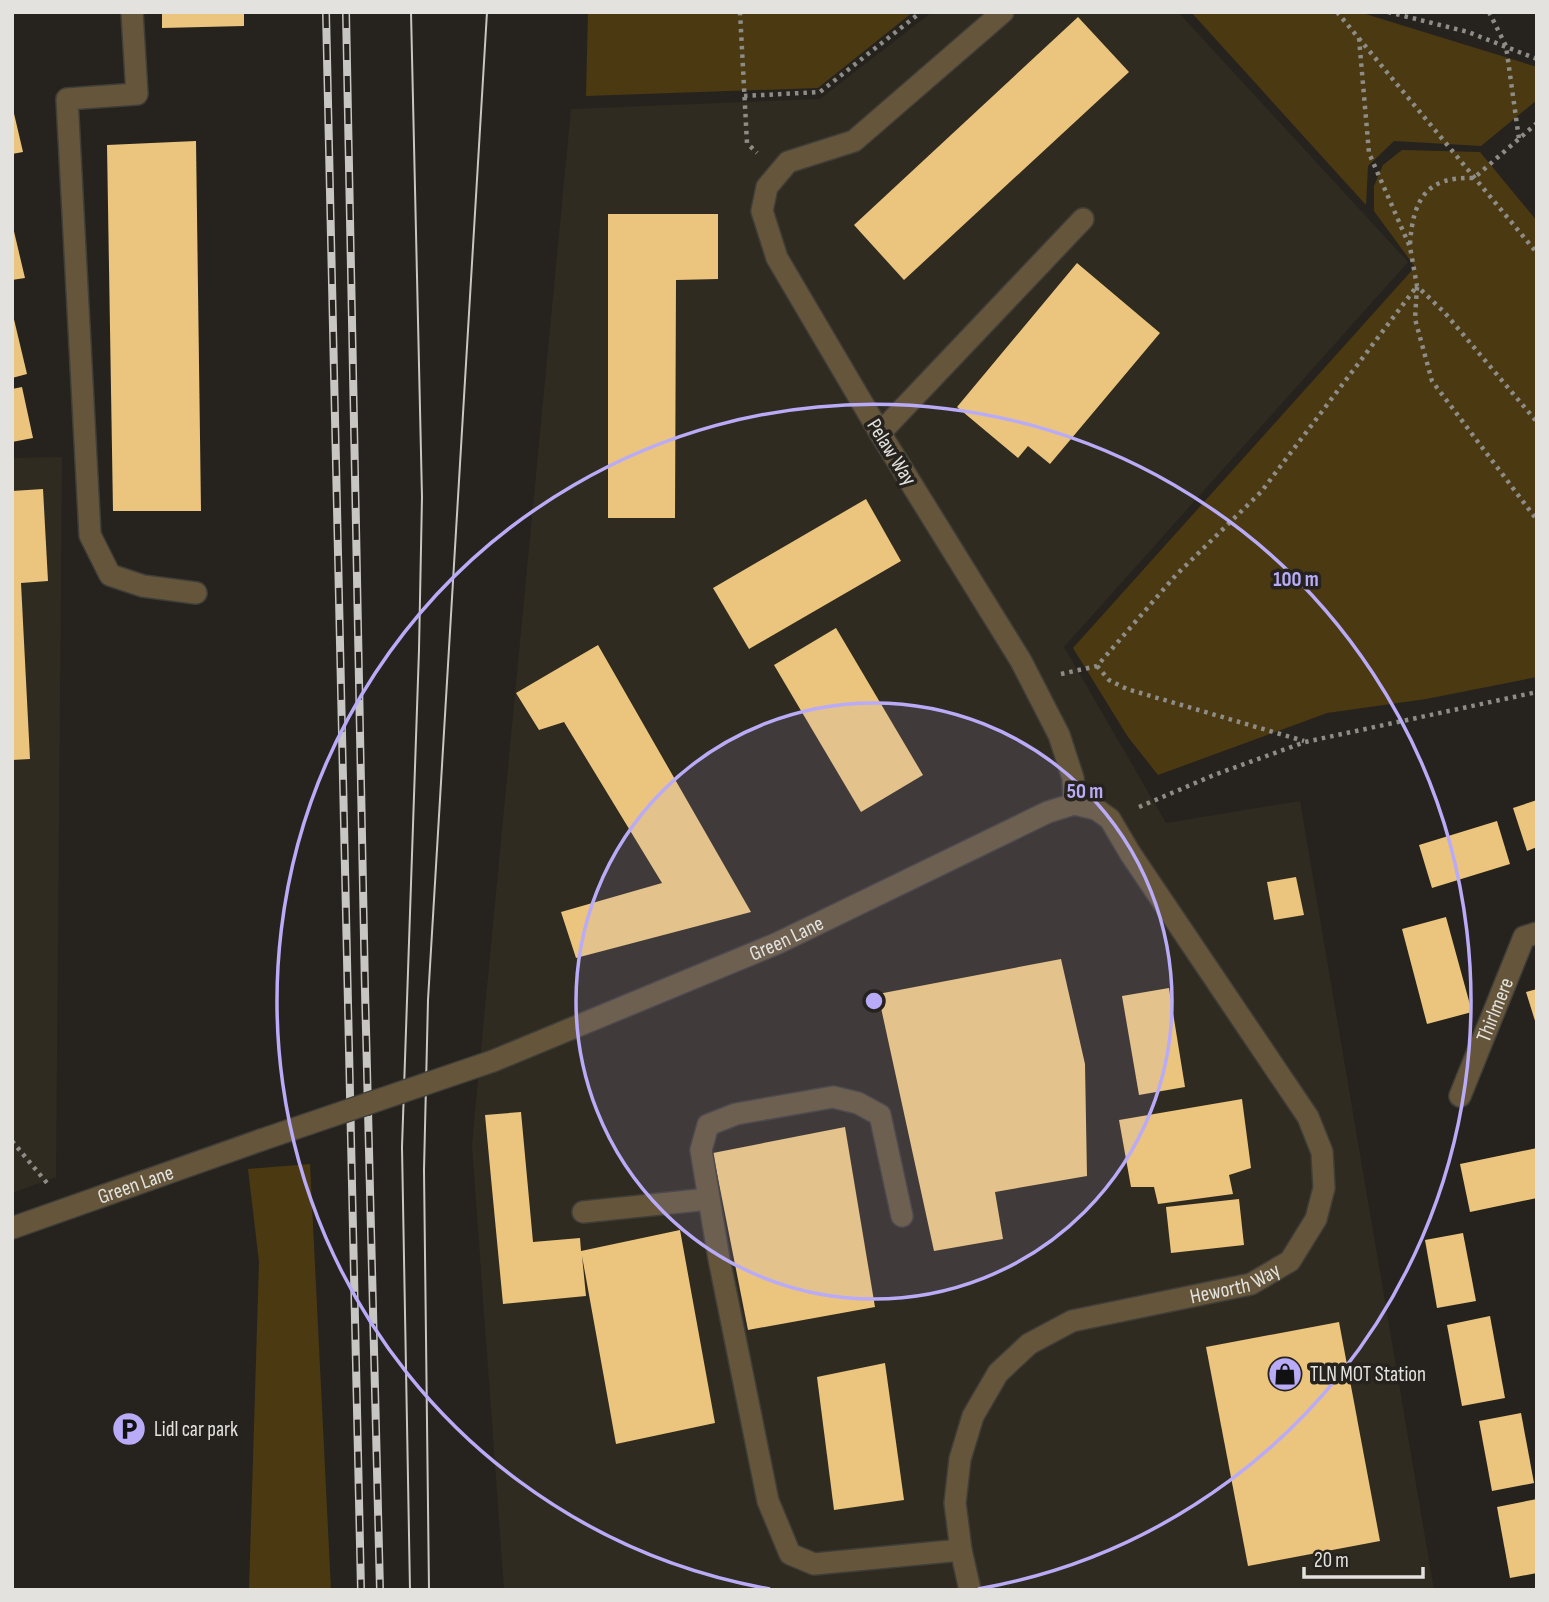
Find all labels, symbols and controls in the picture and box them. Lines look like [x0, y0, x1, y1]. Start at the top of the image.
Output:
street label: Pelaw Way [862, 414, 922, 490]
text: 100 m [1273, 567, 1319, 592]
text: 50 m [1067, 779, 1103, 804]
street label: Green Lane [746, 911, 828, 966]
street label: Thirlmere [1471, 974, 1519, 1046]
centre of rings [862, 989, 886, 1013]
street label: Green Lane [94, 1160, 177, 1210]
street label: Heworth Way [1188, 1258, 1285, 1309]
shop icon: TLN MOT Station [1266, 1355, 1304, 1393]
place label: TLN MOT Station [1310, 1362, 1426, 1387]
parking icon: Lidl car park [110, 1410, 148, 1448]
place label: Lidl car park [154, 1417, 238, 1442]
scale bar [1304, 1536, 1423, 1580]
text: 20 m [1314, 1548, 1349, 1573]

